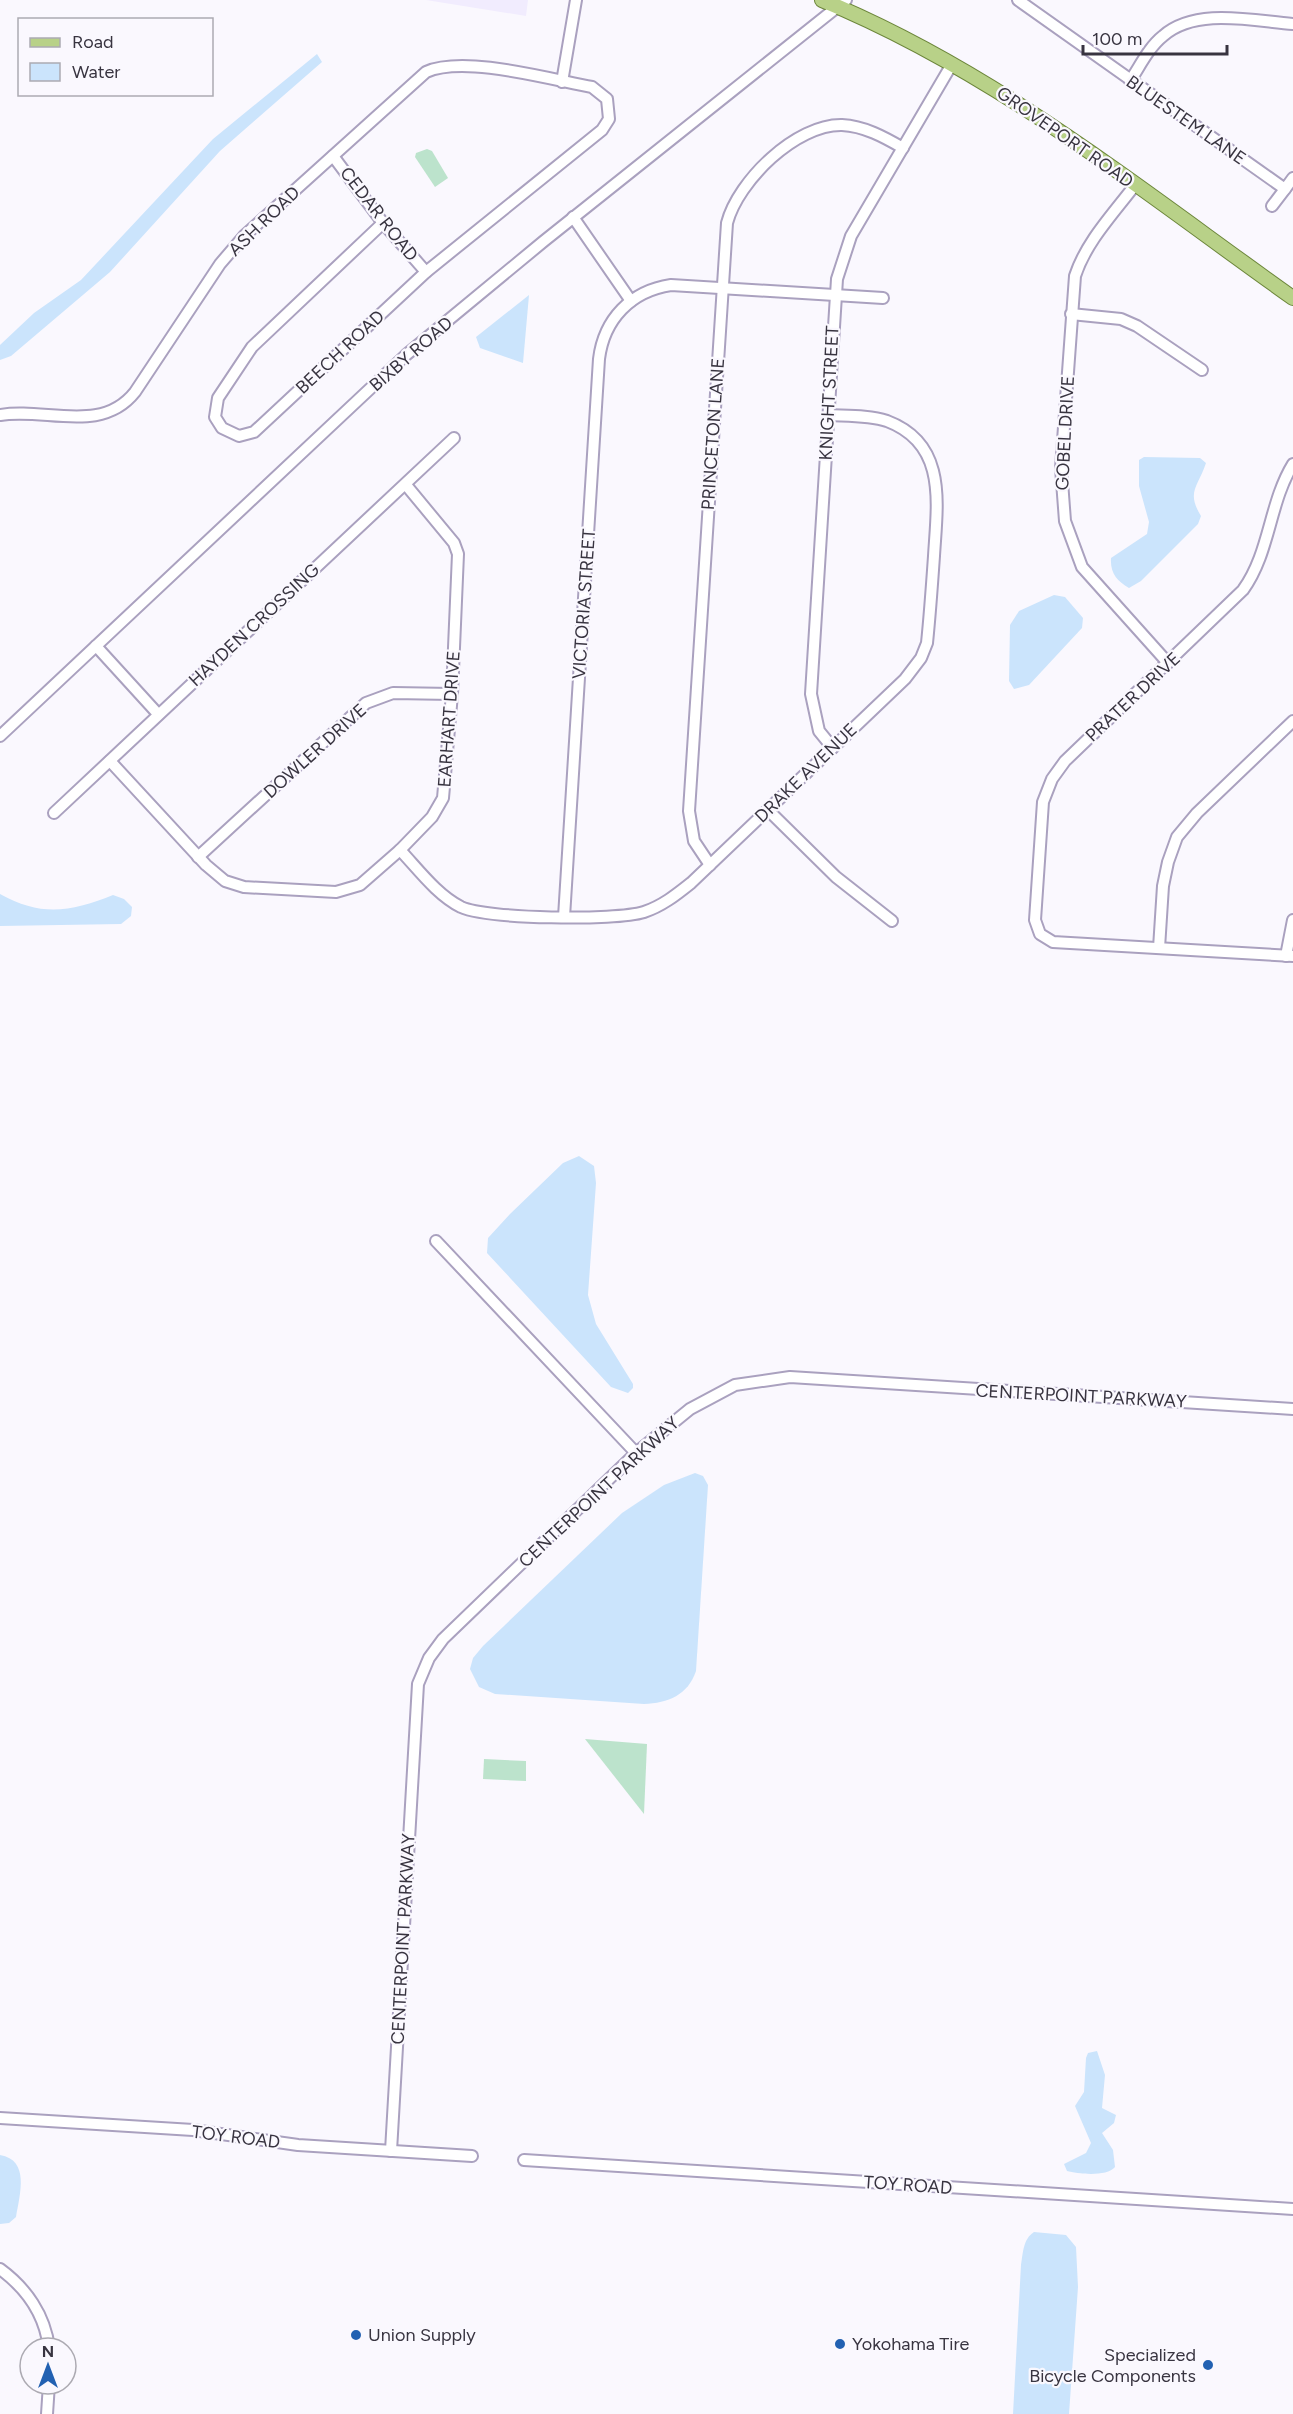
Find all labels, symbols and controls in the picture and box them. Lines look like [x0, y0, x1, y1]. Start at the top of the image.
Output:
legend [18, 18, 213, 96]
scale bar [1083, 18, 1227, 56]
text: 100 m [1092, 28, 1142, 50]
text: Road [72, 31, 113, 53]
text: Water [72, 61, 120, 83]
street label: BLUESTEM LANE [1122, 70, 1250, 170]
street label: GROVEPORT ROAD [992, 82, 1138, 192]
street label: CEDAR ROAD [335, 162, 423, 266]
street label: ASH ROAD [224, 181, 304, 261]
street label: BEECH ROAD [291, 305, 389, 399]
street label: BIXBY ROAD [365, 312, 457, 396]
street label: KNIGHT STREET [814, 325, 844, 461]
street label: PRINCETON LANE [697, 357, 729, 511]
street label: GOBEL DRIVE [1051, 375, 1079, 491]
street label: VICTORIA STREET [568, 528, 600, 680]
street label: HAYDEN CROSSING [184, 559, 324, 691]
street label: PRATER DRIVE [1081, 647, 1185, 747]
street label: EARHART DRIVE [433, 650, 465, 788]
street label: DOWLER DRIVE [259, 699, 371, 803]
street label: DRAKE AVENUE [750, 719, 862, 827]
street label: CENTERPOINT PARKWAY [975, 1379, 1187, 1413]
street label: CENTERPOINT PARKWAY [514, 1412, 684, 1572]
street label: CENTERPOINT PARKWAY [386, 1833, 420, 2045]
street label: TOY ROAD [191, 2121, 281, 2153]
street label: TOY ROAD [863, 2171, 953, 2199]
place label: Union Supply [368, 2324, 476, 2346]
marker: Union Supply [349, 2328, 363, 2342]
place label: Yokohama Tire [852, 2333, 970, 2355]
north arrow [18, 2336, 78, 2396]
marker: Yokohama Tire [833, 2337, 847, 2351]
text: N [42, 2342, 54, 2361]
place label: Specialized Bicycle Components [1029, 2344, 1196, 2387]
marker: Specialized Bicycle Components [1201, 2358, 1215, 2372]

